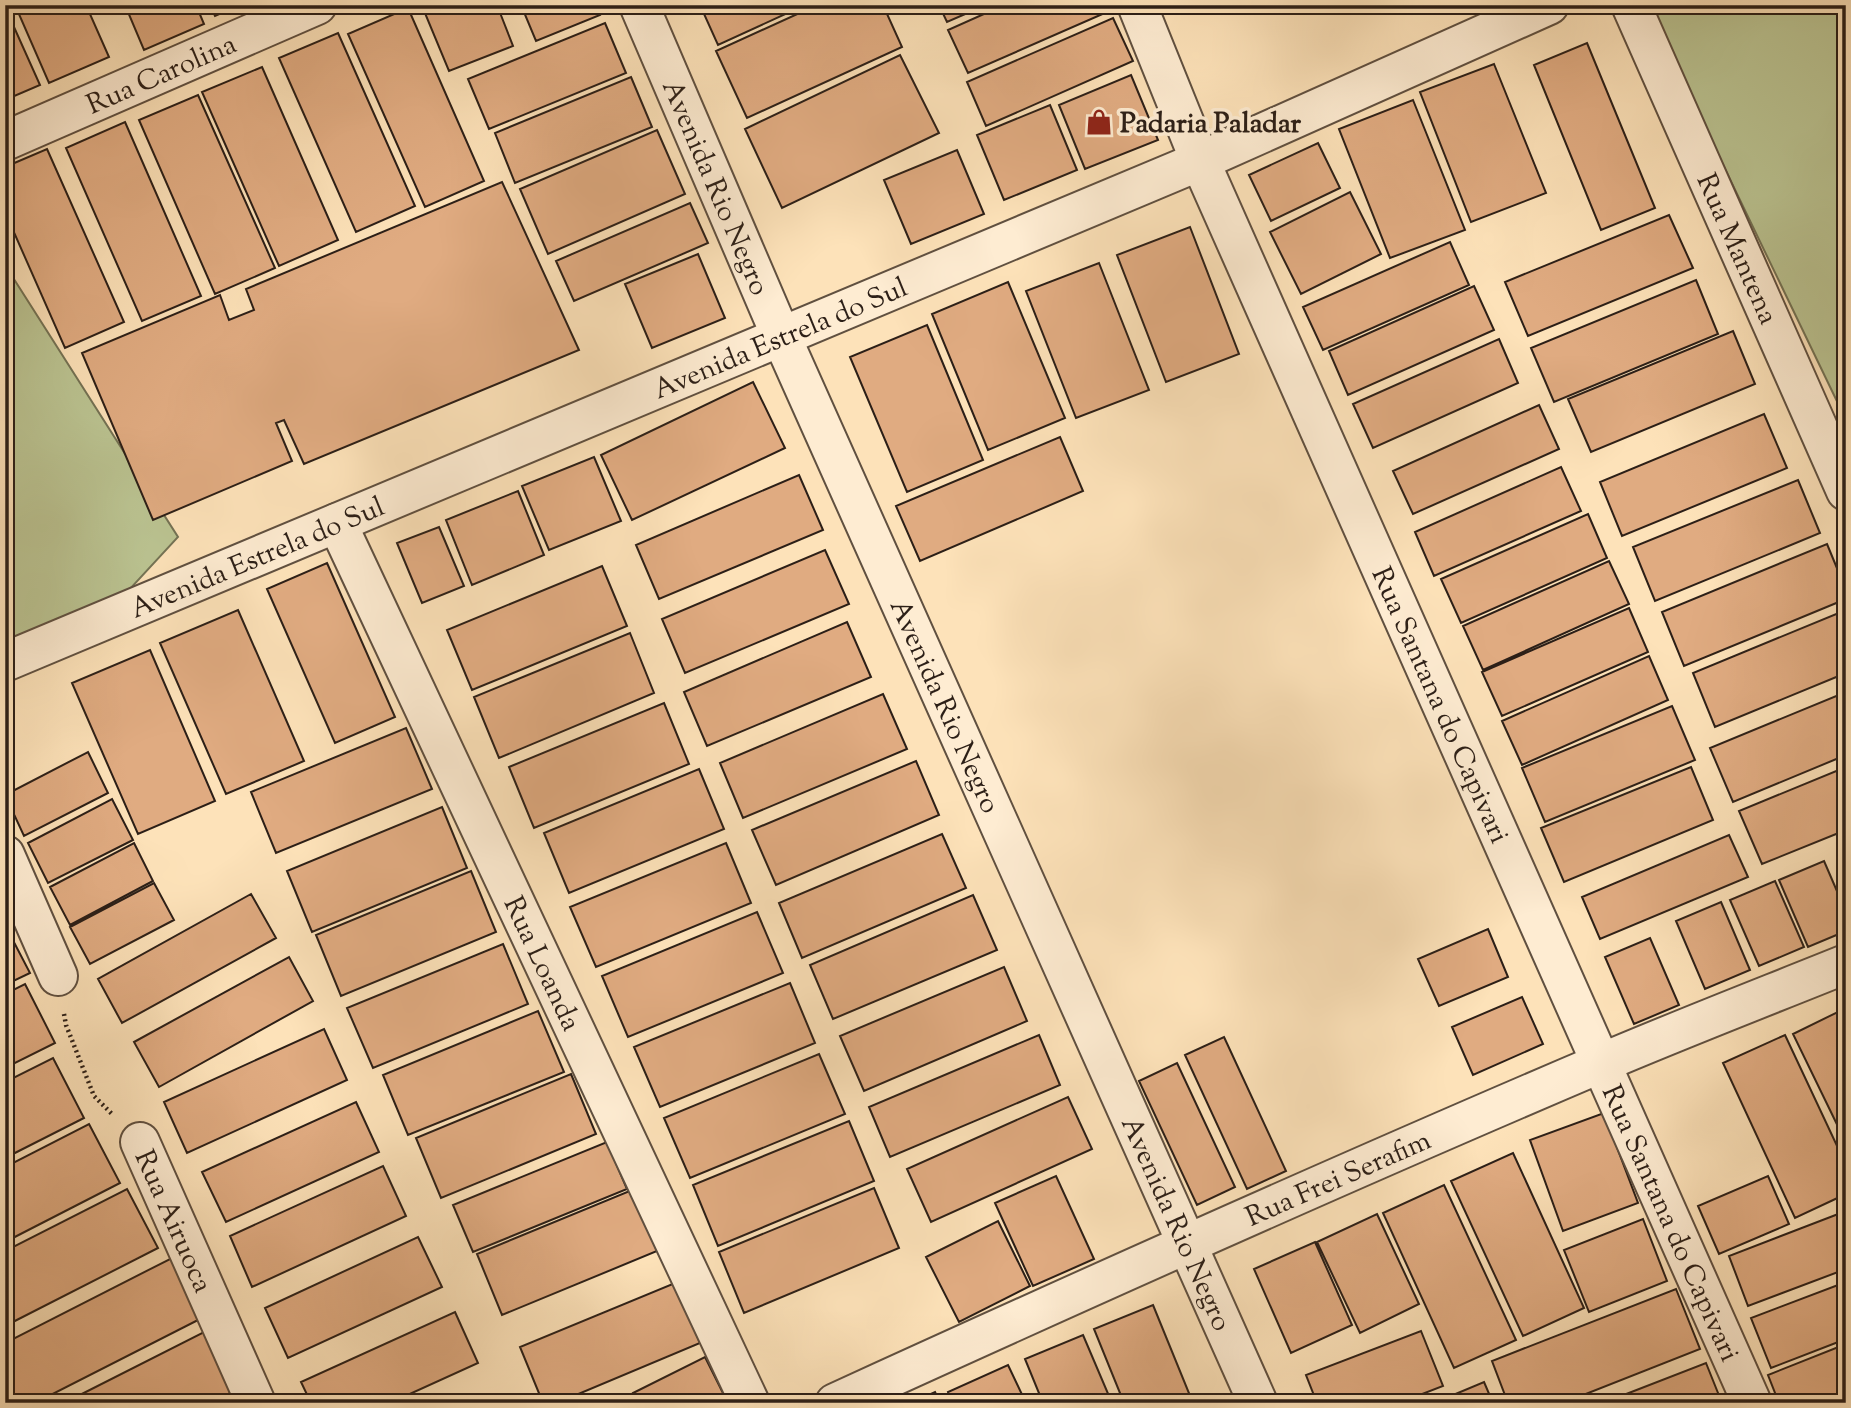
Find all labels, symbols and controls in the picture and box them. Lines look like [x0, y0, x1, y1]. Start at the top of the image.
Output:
street label: Rua Carolina [81, 25, 243, 126]
street label: Avenida Rio Negro [650, 74, 778, 302]
place label: Padaria Paladar [1120, 105, 1302, 145]
shop icon: Padaria Paladar [1084, 107, 1114, 137]
street label: Rua Mantena [1685, 168, 1787, 331]
street label: Avenida Estrela do Sul [647, 269, 914, 411]
street label: Avenida Estrela do Sul [125, 488, 391, 630]
street label: Rua Santana do Capivari [1360, 561, 1518, 850]
street label: Avenida Rio Negro [878, 593, 1009, 820]
street label: Rua Loanda [492, 890, 590, 1038]
street label: Rua Santana do Capivari [1590, 1079, 1748, 1369]
street label: Avenida Rio Negro [1109, 1111, 1240, 1338]
street label: Rua Frei Serafim [1240, 1122, 1438, 1238]
street label: Rua Airuoca [123, 1144, 221, 1300]

